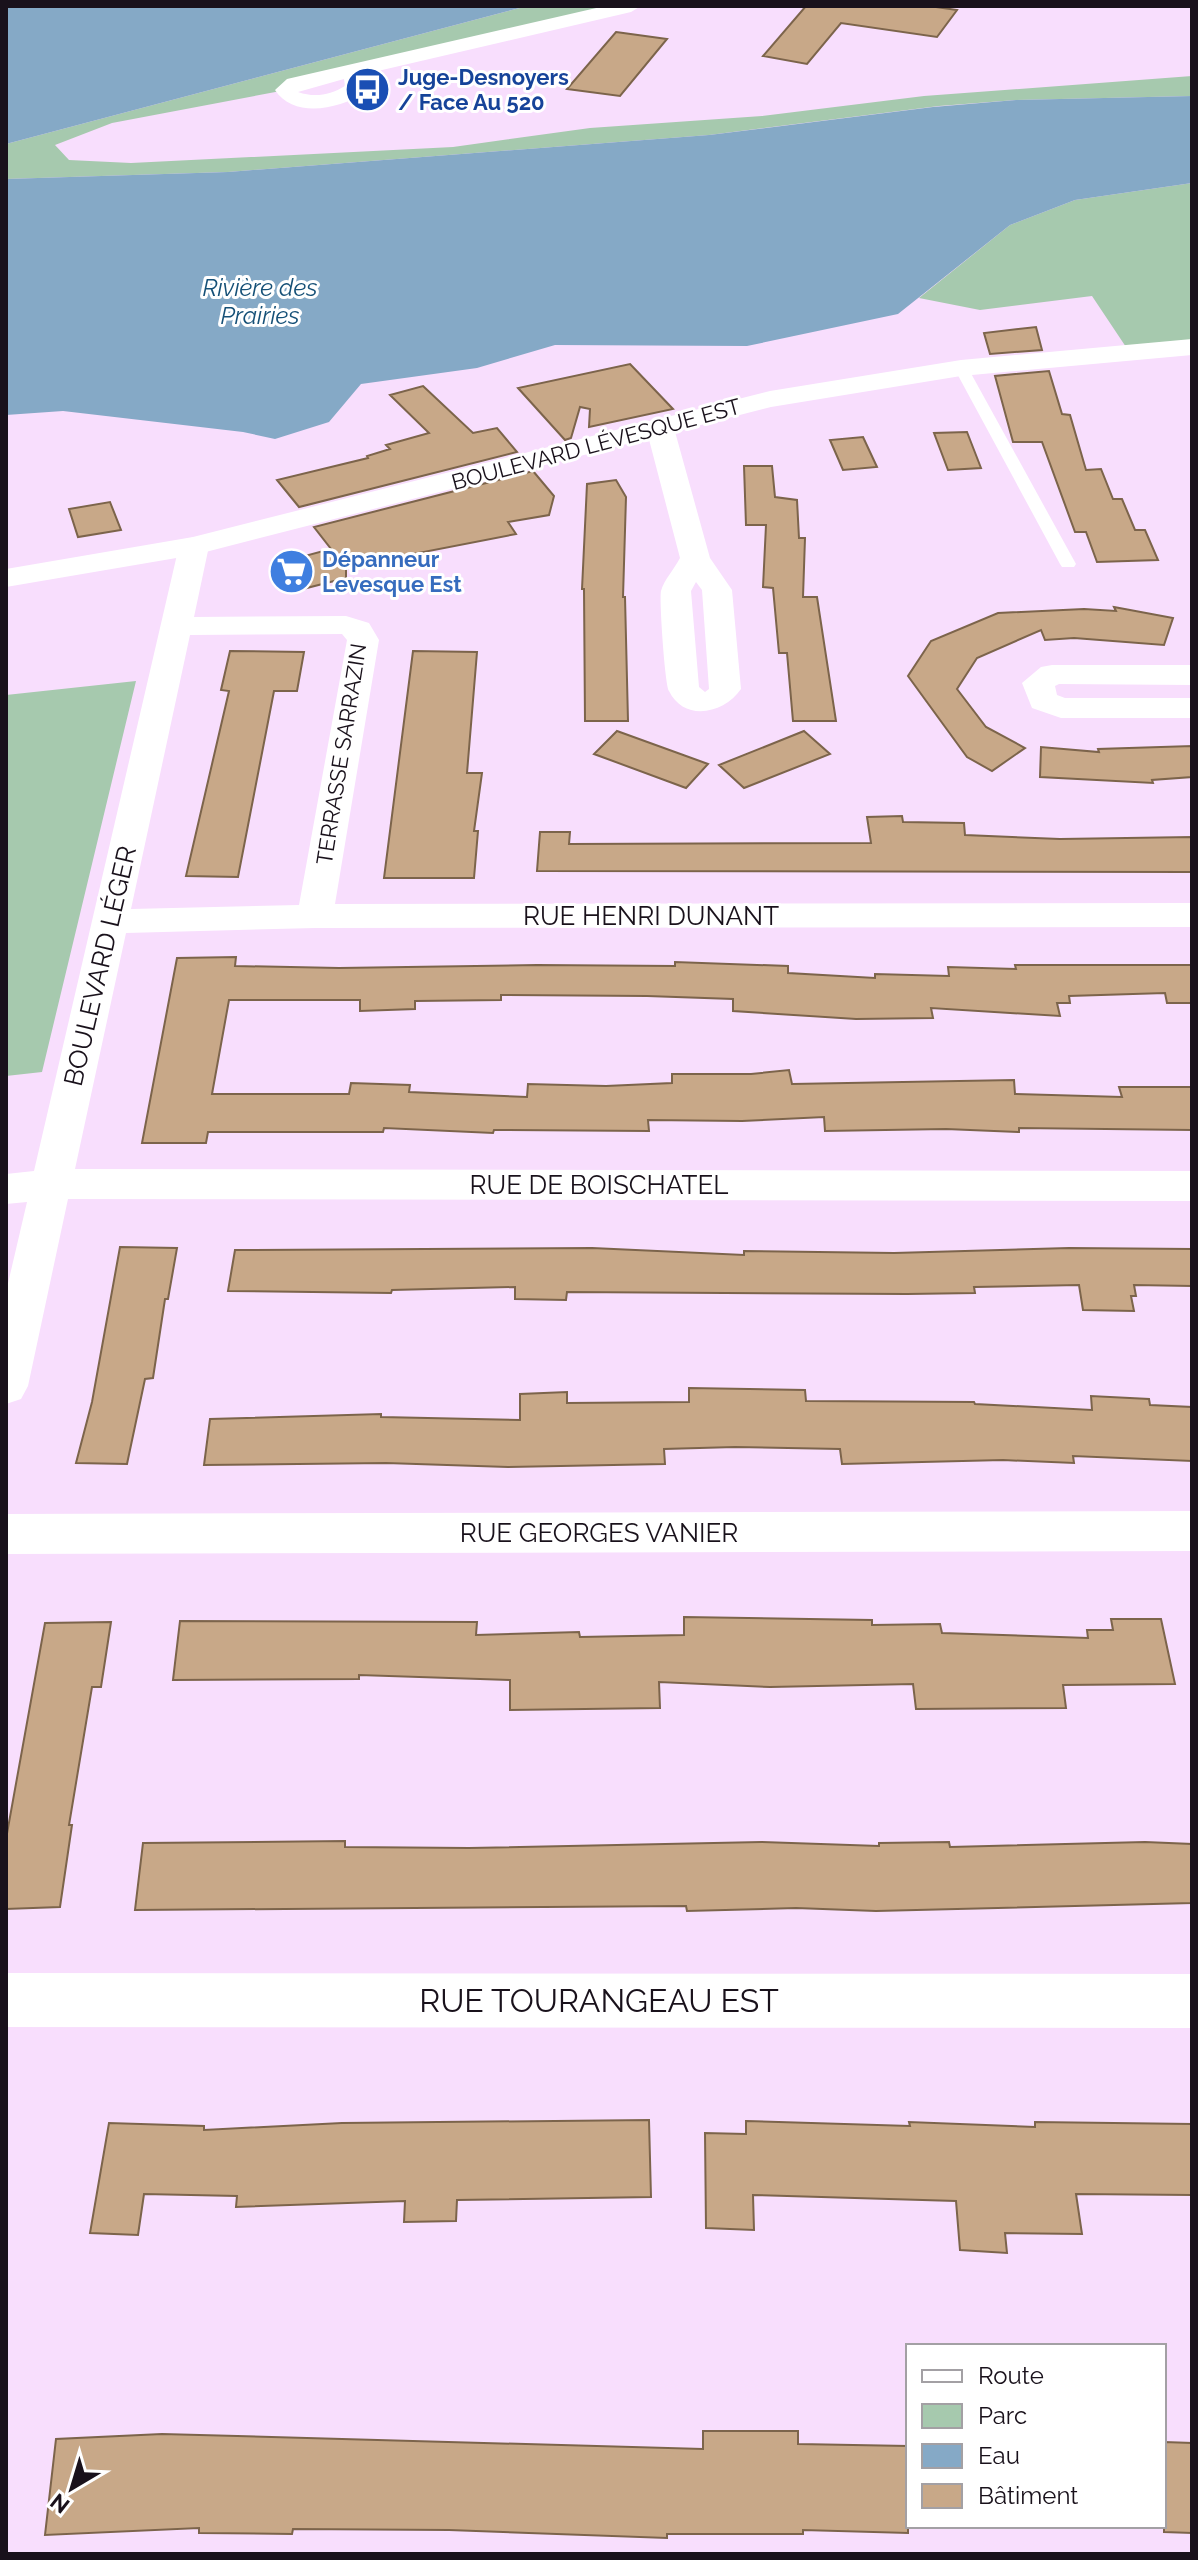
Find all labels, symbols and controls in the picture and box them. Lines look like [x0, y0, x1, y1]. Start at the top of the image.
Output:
place label: Juge-Desnoyers / Face Au 520 [398, 64, 569, 115]
bus stop icon: Juge-Desnoyers / Face Au 520 [343, 66, 391, 114]
water label: Rivière des Prairies [203, 273, 317, 330]
street label: BOULEVARD LÉVESQUE EST [449, 393, 744, 495]
place label: Dépanneur Levesque Est [322, 546, 462, 597]
supermarket icon: Dépanneur Levesque Est [267, 548, 315, 596]
street label: TERRASSE SARRAZIN [311, 642, 371, 866]
street label: BOULEVARD LÉGER [58, 843, 142, 1089]
street label: RUE HENRI DUNANT [523, 901, 779, 931]
street label: RUE DE BOISCHATEL [470, 1170, 728, 1200]
street label: RUE GEORGES VANIER [460, 1518, 738, 1548]
street label: RUE TOURANGEAU EST [419, 1982, 779, 2019]
legend [906, 2344, 1166, 2528]
text: Route [978, 2361, 1044, 2390]
text: Parc [978, 2401, 1027, 2430]
text: Eau [978, 2441, 1020, 2470]
north arrow [32, 2448, 112, 2528]
text: Bâtiment [978, 2481, 1078, 2510]
text: N [45, 2488, 74, 2519]

